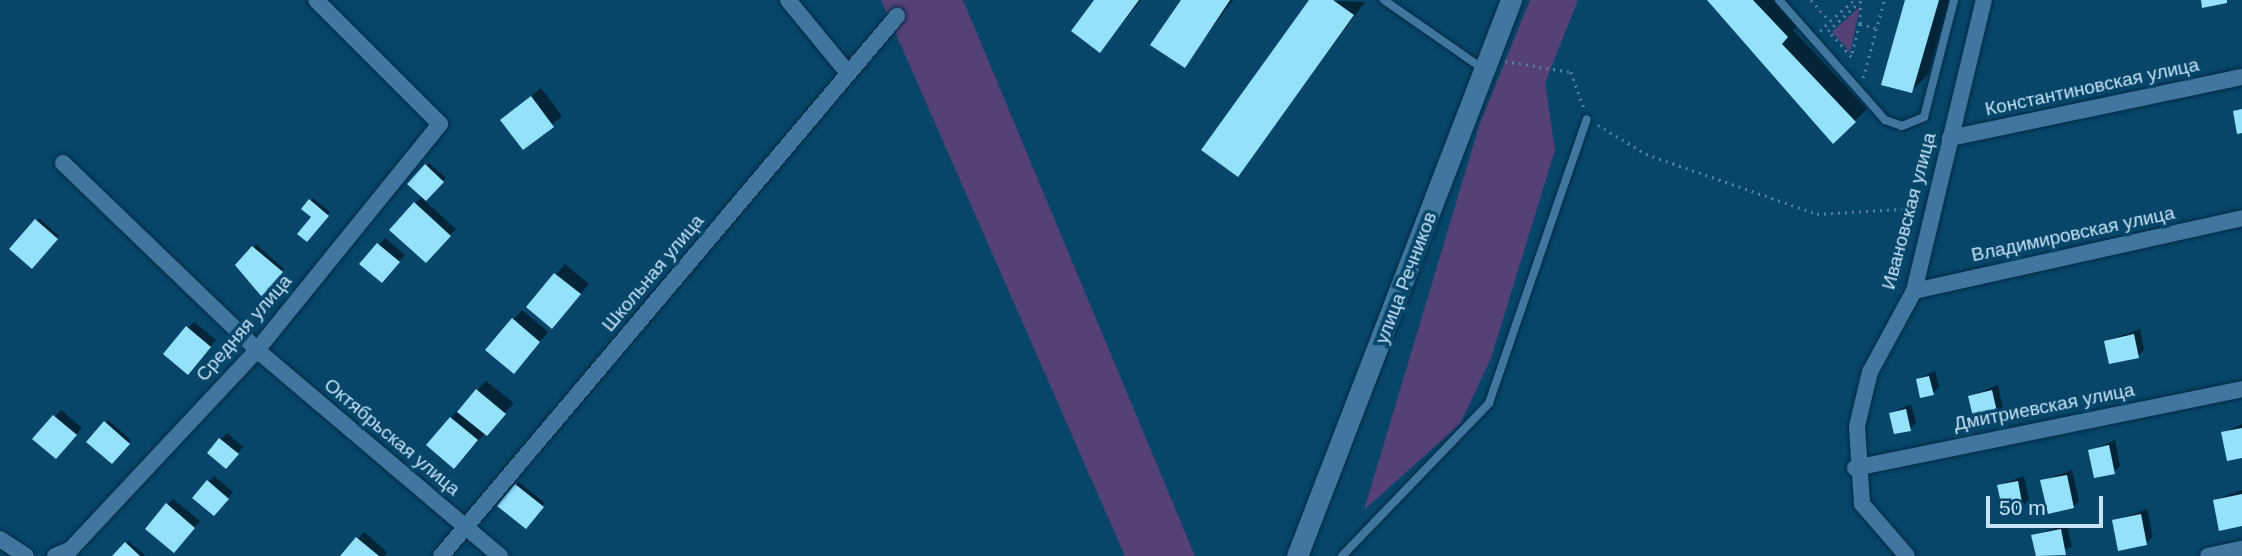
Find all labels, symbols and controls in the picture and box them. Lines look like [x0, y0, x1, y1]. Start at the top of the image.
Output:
street label: Константиновская улица [1983, 53, 2201, 121]
street label: Ивановская улица [1877, 130, 1941, 292]
street label: Владимировская улица [1969, 201, 2177, 267]
street label: улица Речников [1370, 209, 1442, 347]
street label: Школьная улица [597, 210, 709, 336]
street label: Средняя улица [191, 270, 297, 386]
street label: Октябрьская улица [319, 374, 465, 500]
street label: Дмитриевская улица [1952, 378, 2136, 436]
scale bar [1990, 482, 2107, 526]
text: 50 m [1999, 496, 2046, 519]

